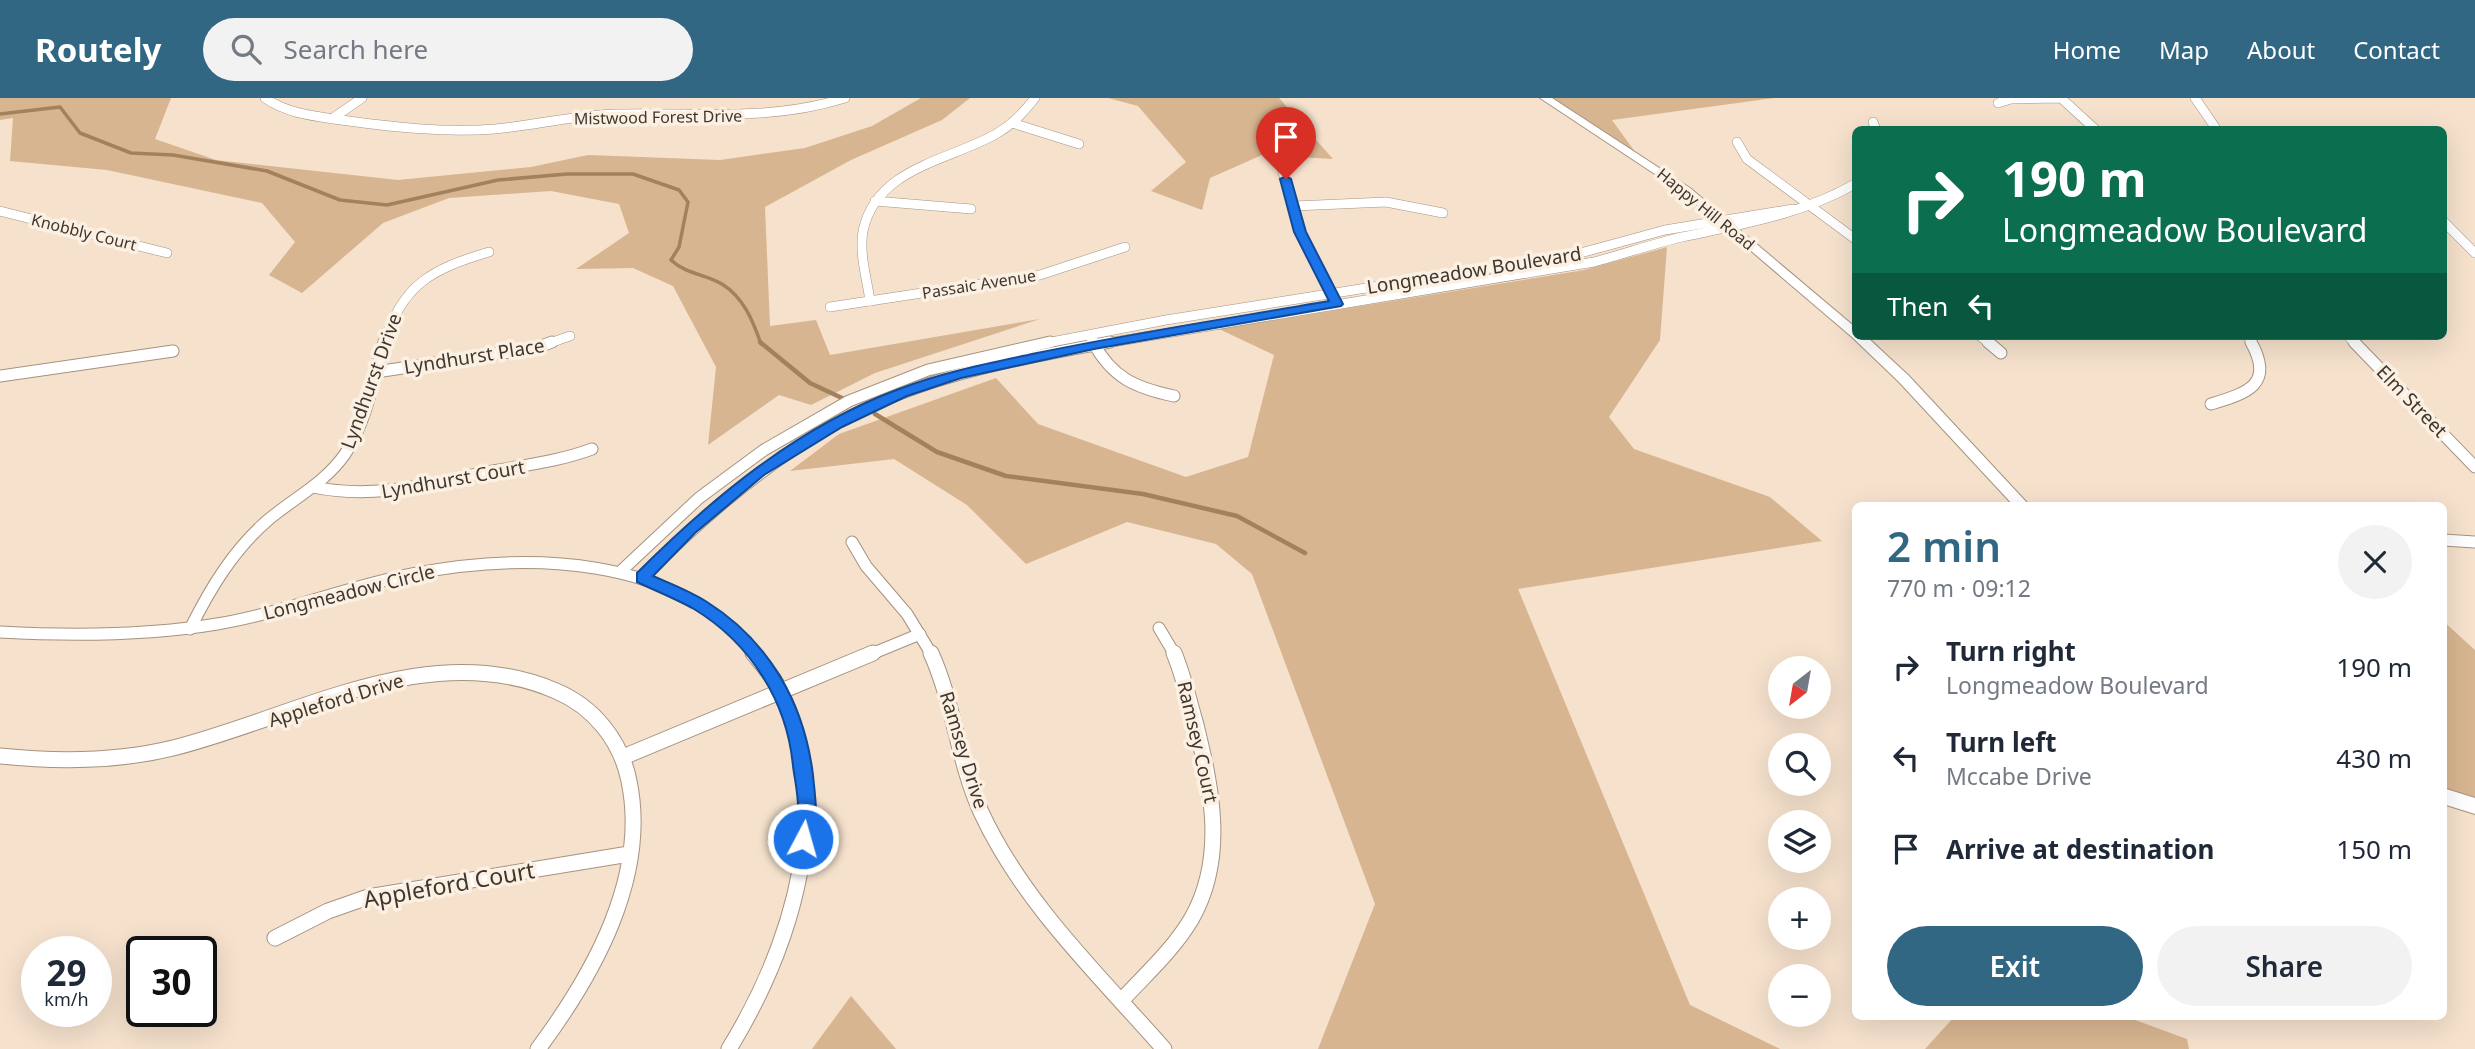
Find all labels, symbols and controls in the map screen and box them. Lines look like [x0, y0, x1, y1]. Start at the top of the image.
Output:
search box [203, 18, 693, 81]
text: Routely [35, 27, 161, 72]
icon: search [227, 30, 265, 68]
text: Search here [283, 31, 428, 67]
text: Home [2053, 33, 2121, 66]
text: Map [2159, 33, 2209, 66]
text: About [2247, 33, 2315, 66]
text: Contact [2353, 33, 2440, 66]
street label: Mistwood Forest Drive [574, 105, 742, 129]
pin [1256, 107, 1316, 179]
icon: arrive [1267, 118, 1305, 156]
text: 190 m [2002, 145, 2147, 211]
icon: right [1887, 154, 1978, 245]
street label: Happy Hill Road [1653, 163, 1759, 255]
street label: Knobbly Court [29, 208, 139, 256]
text: Longmeadow Boulevard [2002, 208, 2367, 251]
street label: Longmeadow Boulevard [1365, 240, 1583, 300]
street label: Passaic Avenue [920, 264, 1038, 304]
icon: left [1962, 287, 2000, 325]
text: Then [1887, 288, 1948, 324]
street label: Lyndhurst Drive [334, 310, 408, 452]
street label: Lyndhurst Place [402, 332, 546, 380]
street label: Elm Street [2371, 359, 2453, 443]
street label: Lyndhurst Court [379, 454, 527, 504]
text: 2 min [1887, 517, 2001, 574]
button: close [2338, 525, 2412, 599]
street label: Longmeadow Circle [261, 558, 437, 626]
text: 770 m · 09:12 [1887, 572, 2031, 604]
text: Turn right [1946, 633, 2076, 669]
icon: right [1887, 648, 1925, 686]
text: 190 m [2336, 649, 2412, 685]
north arrow [1768, 656, 1830, 719]
map controls [1768, 656, 1831, 1027]
street label: Appleford Drive [265, 667, 407, 733]
text: Longmeadow Boulevard [1946, 669, 2209, 701]
street label: Ramsey Court [1171, 679, 1225, 806]
street label: Ramsey Drive [934, 688, 994, 812]
text: Turn left [1946, 724, 2057, 760]
button: search [1768, 733, 1831, 796]
icon: left [1887, 739, 1925, 777]
text: 430 m [2336, 740, 2412, 776]
text: Mccabe Drive [1946, 760, 2092, 792]
position arrow [766, 802, 840, 876]
button: layers [1768, 810, 1831, 873]
icon: arrive [1887, 830, 1925, 868]
text: Arrive at destination [1946, 831, 2215, 867]
text: 150 m [2336, 831, 2412, 867]
street label: Appleford Court [361, 853, 537, 915]
button: + [1768, 887, 1831, 950]
button: Exit [1887, 926, 2143, 1006]
button: Share [2157, 926, 2412, 1006]
speed limit sign: 30 [126, 936, 217, 1027]
text: 29 [46, 949, 87, 996]
button: − [1768, 964, 1831, 1027]
text: km/h [44, 987, 89, 1011]

